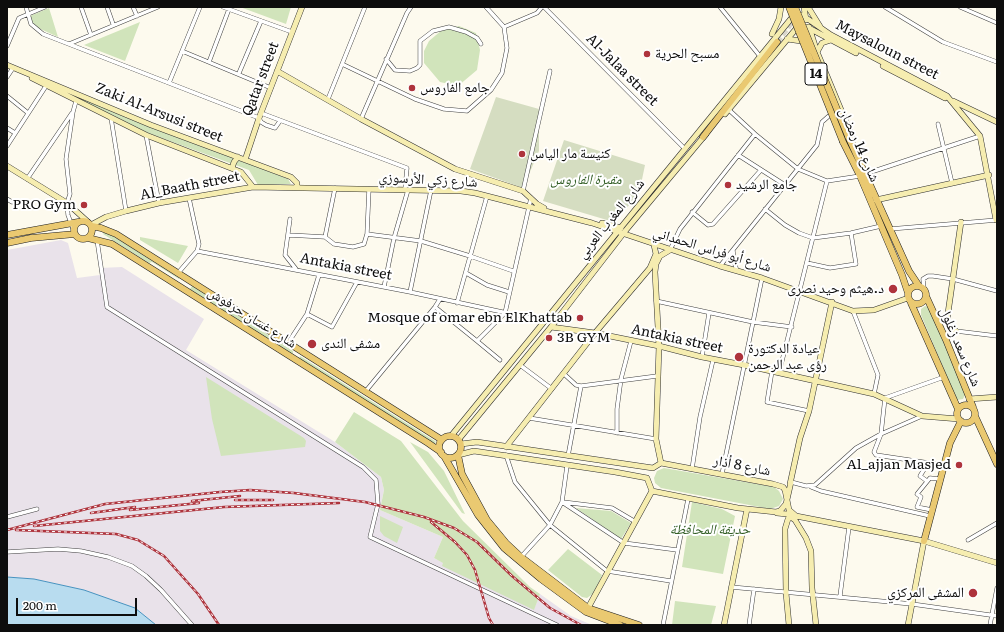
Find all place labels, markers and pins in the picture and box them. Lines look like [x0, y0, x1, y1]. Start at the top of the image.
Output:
place label: مسبح الحرية [655, 46, 719, 62]
marker: مسبح الحرية [642, 49, 652, 59]
place label: جامع الفاروس [420, 80, 490, 96]
marker: جامع الفاروس [407, 83, 417, 93]
place label: كنيسة مار الياس [530, 146, 611, 162]
marker: كنيسة مار الياس [517, 149, 527, 159]
place label: جامع الرشيد [736, 177, 797, 193]
marker: جامع الرشيد [723, 180, 733, 190]
place label: PRO Gym [13, 197, 76, 213]
marker: PRO Gym [79, 200, 89, 210]
place label: د.هيثم وحيد نصرى [787, 281, 884, 297]
marker: د.هيثم وحيد نصرى [887, 283, 899, 295]
place label: Mosque of omar ebn ElKhattab [367, 310, 572, 326]
marker: Mosque of omar ebn ElKhattab [575, 313, 585, 323]
place label: 3B GYM [557, 330, 611, 346]
marker: 3B GYM [544, 333, 554, 343]
place label: مشفى الندى [321, 336, 380, 352]
marker: مشفى الندى [306, 338, 318, 350]
place label: عيادة الدكتورة رؤى عبد الرحمن [748, 341, 827, 374]
marker: عيادة الدكتورة رؤى عبد الرحمن [733, 351, 745, 363]
place label: Al_ajjan Masjed [847, 457, 951, 473]
marker: Al_ajjan Masjed [954, 460, 964, 470]
place label: المشفى المركزي [887, 585, 964, 601]
marker: المشفى المركزي [967, 587, 979, 599]

